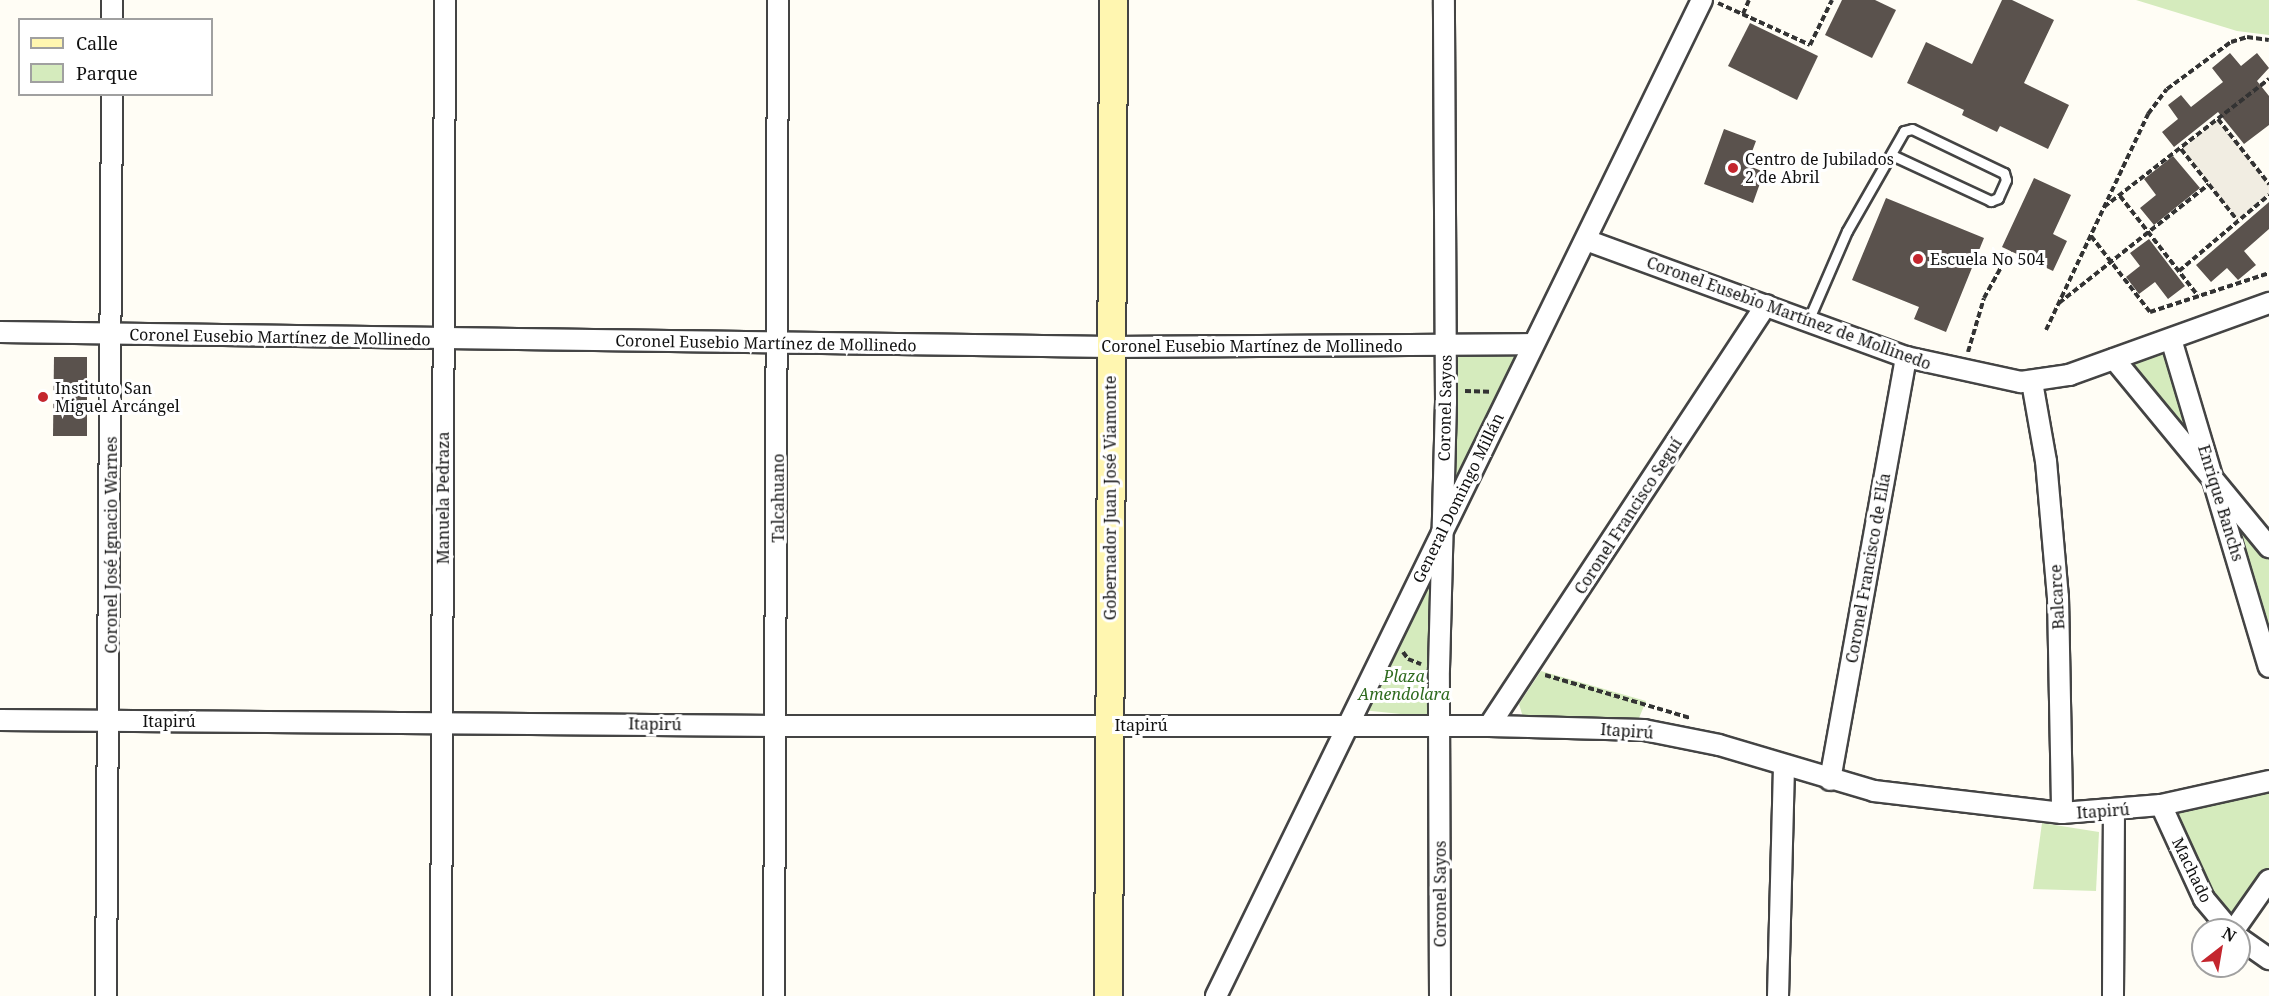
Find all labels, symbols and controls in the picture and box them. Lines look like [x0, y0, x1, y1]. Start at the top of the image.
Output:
legend [18, 18, 213, 96]
text: Calle [76, 31, 118, 55]
text: Parque [76, 61, 138, 85]
place label: Centro de Jubilados 2 de Abril [1745, 149, 1894, 187]
marker: Centro de Jubilados 2 de Abril [1726, 161, 1740, 175]
place label: Escuela No 504 [1930, 249, 2044, 269]
street label: Coronel Eusebio Martínez de Mollinedo [1644, 252, 1934, 374]
marker: Escuela No 504 [1911, 252, 1925, 266]
street label: Coronel Eusebio Martínez de Mollinedo [129, 325, 431, 349]
street label: Coronel Eusebio Martínez de Mollinedo [615, 331, 917, 355]
street label: Coronel Eusebio Martínez de Mollinedo [1101, 336, 1403, 356]
street label: Coronel Sayos [1434, 354, 1456, 462]
street label: Gobernador Juan José Viamonte [1100, 376, 1120, 620]
place label: Instituto San Miguel Arcángel [55, 378, 180, 416]
marker: Instituto San Miguel Arcángel [36, 390, 50, 404]
street label: General Domingo Millán [1408, 410, 1508, 586]
street label: Manuela Pedraza [433, 432, 453, 564]
street label: Coronel Francisco Seguí [1570, 434, 1686, 598]
street label: Coronel José Ignacio Warnes [101, 436, 121, 654]
street label: Enrique Banchs [2194, 442, 2248, 564]
street label: Talcahuano [768, 453, 788, 543]
street label: Coronel Francisco de Elía [1842, 471, 1894, 665]
street label: Balcarce [2046, 564, 2068, 630]
park label: Plaza Amendolara [1358, 666, 1450, 704]
street label: Itapirú [142, 711, 196, 731]
street label: Itapirú [628, 714, 682, 734]
street label: Itapirú [1114, 715, 1168, 735]
street label: Itapirú [1600, 720, 1654, 742]
street label: Itapirú [2076, 800, 2130, 822]
street label: Machado [2168, 834, 2216, 906]
street label: Coronel Sayos [1430, 841, 1450, 947]
north arrow [2191, 918, 2251, 978]
text: N [2218, 922, 2240, 947]

